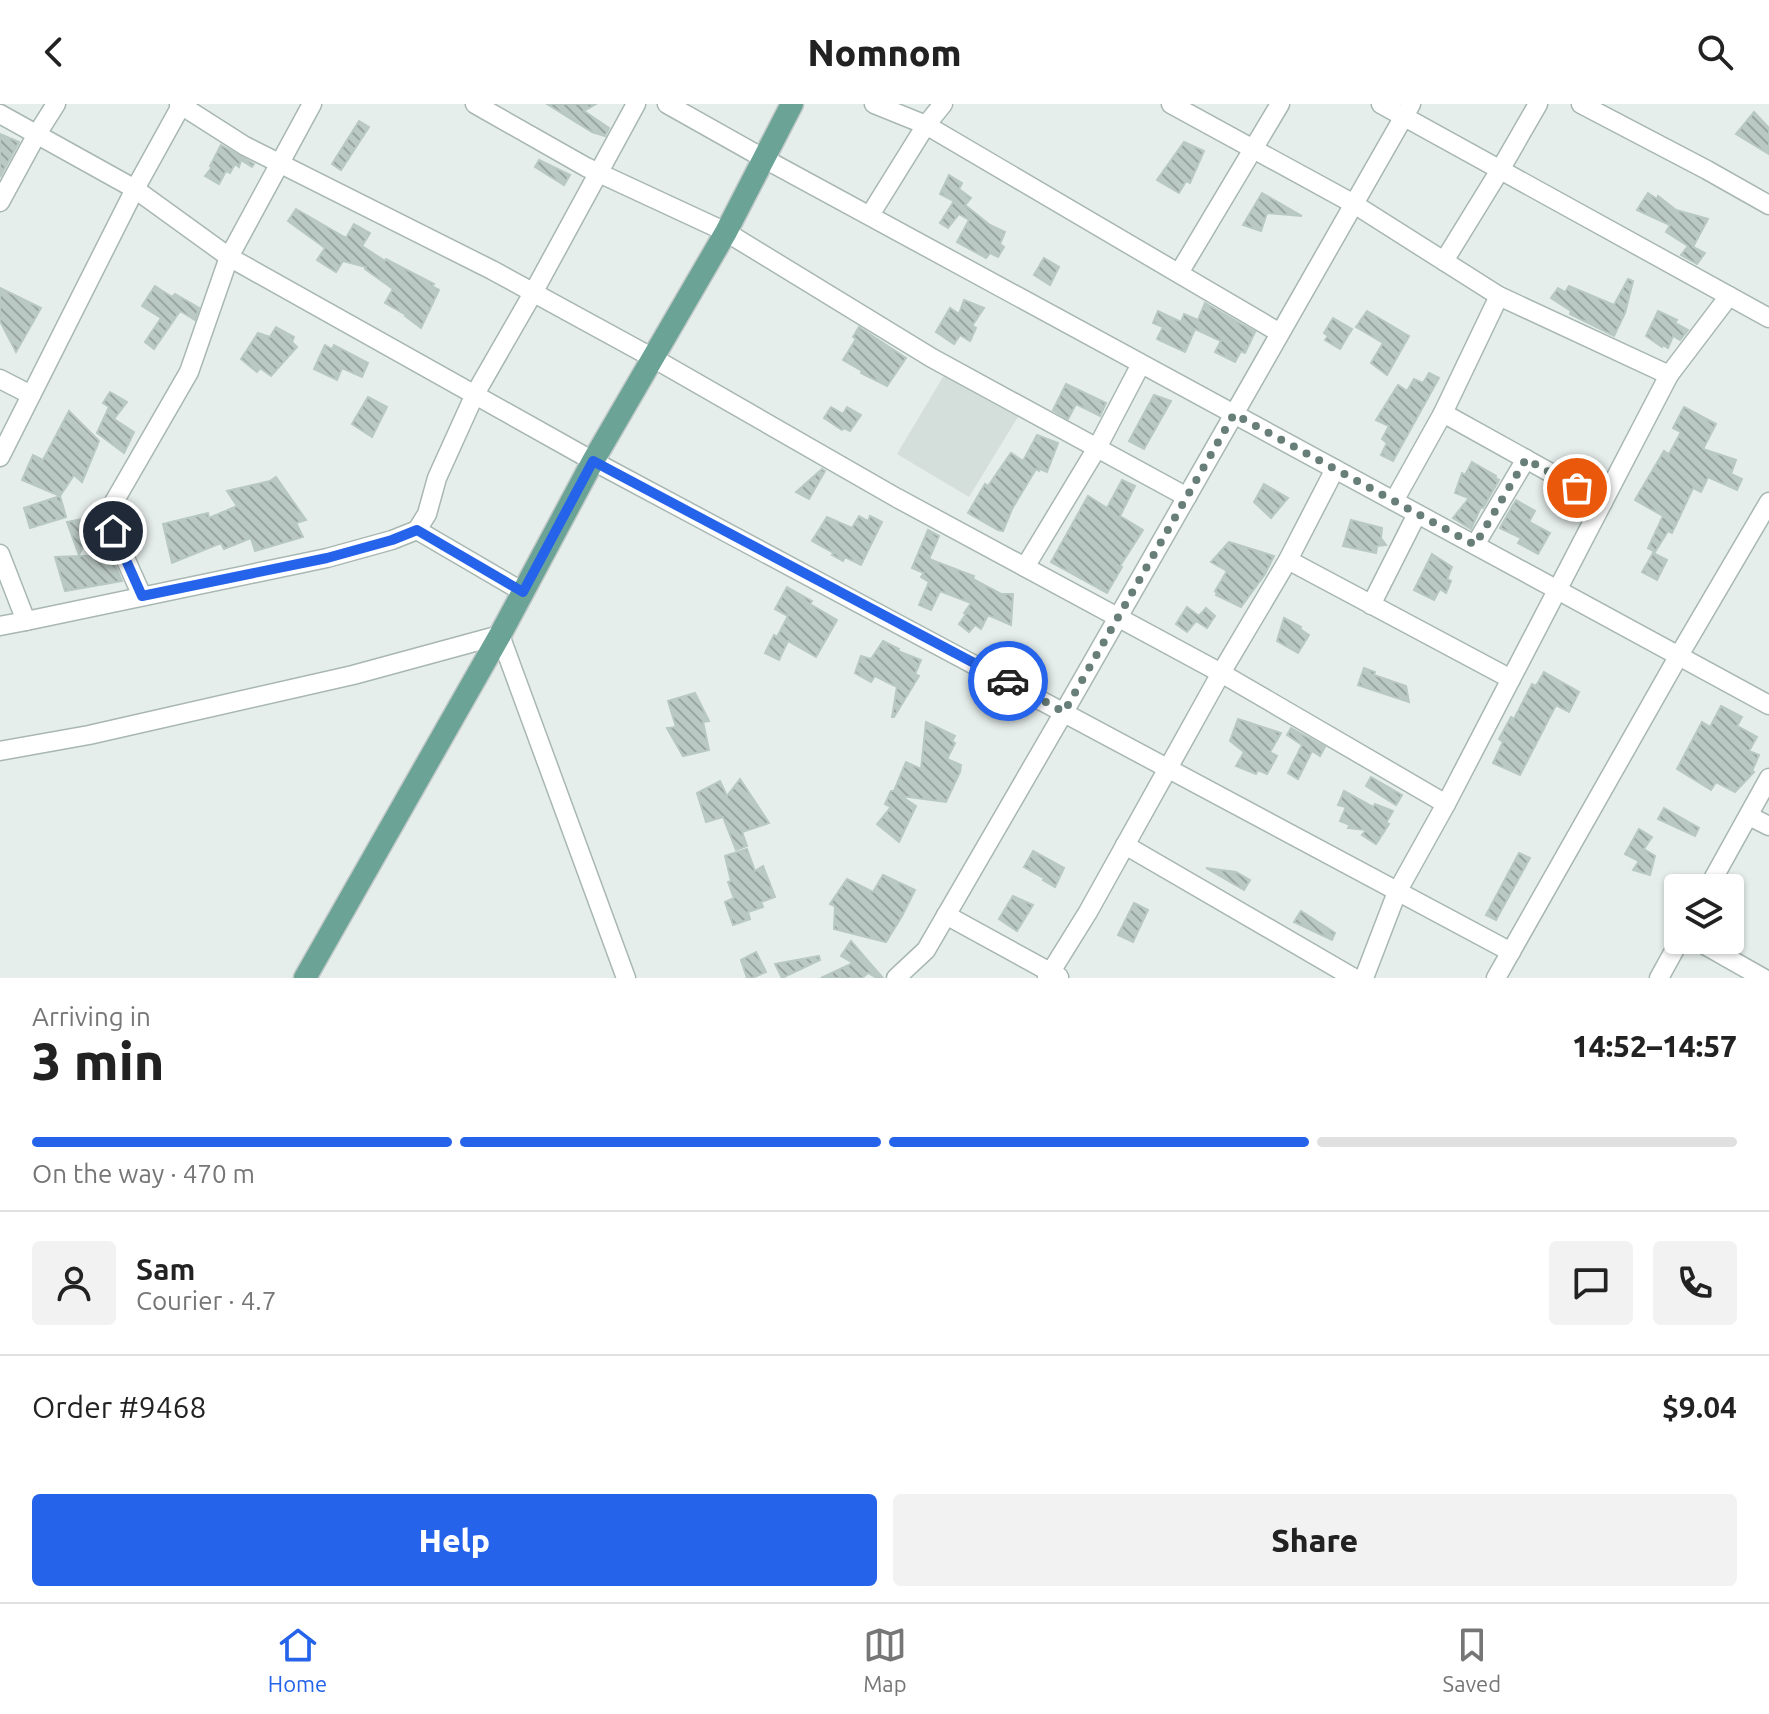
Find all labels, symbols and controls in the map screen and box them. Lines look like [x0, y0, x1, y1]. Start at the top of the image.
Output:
icon: back [32, 30, 76, 74]
icon: search [1693, 30, 1737, 74]
text: Nomnom [807, 32, 962, 73]
pin [1543, 454, 1611, 522]
icon: bag [1555, 466, 1599, 510]
pin [79, 497, 147, 565]
icon: home [91, 509, 135, 553]
courier [968, 641, 1048, 721]
icon: car [986, 659, 1030, 703]
map controls [1664, 874, 1744, 954]
button: layers [1664, 874, 1744, 954]
text: Arriving in [32, 1002, 151, 1031]
text: 14:52–14:57 [1572, 1029, 1737, 1063]
text: 3 min [32, 1032, 164, 1090]
text: On the way · 470 m [32, 1159, 255, 1188]
button: person [32, 1241, 116, 1325]
button: chat [1549, 1241, 1633, 1325]
button: phone [1653, 1241, 1737, 1325]
text: Sam [136, 1252, 195, 1286]
text: Courier · 4.7 [136, 1286, 276, 1315]
text: Order #9468 [32, 1390, 206, 1424]
text: $9.04 [1662, 1390, 1737, 1424]
button: Help [32, 1494, 877, 1586]
button: Share [893, 1494, 1737, 1586]
tab: Home [268, 1623, 327, 1696]
tab: Map [863, 1623, 907, 1696]
tab: Saved [1443, 1623, 1501, 1696]

